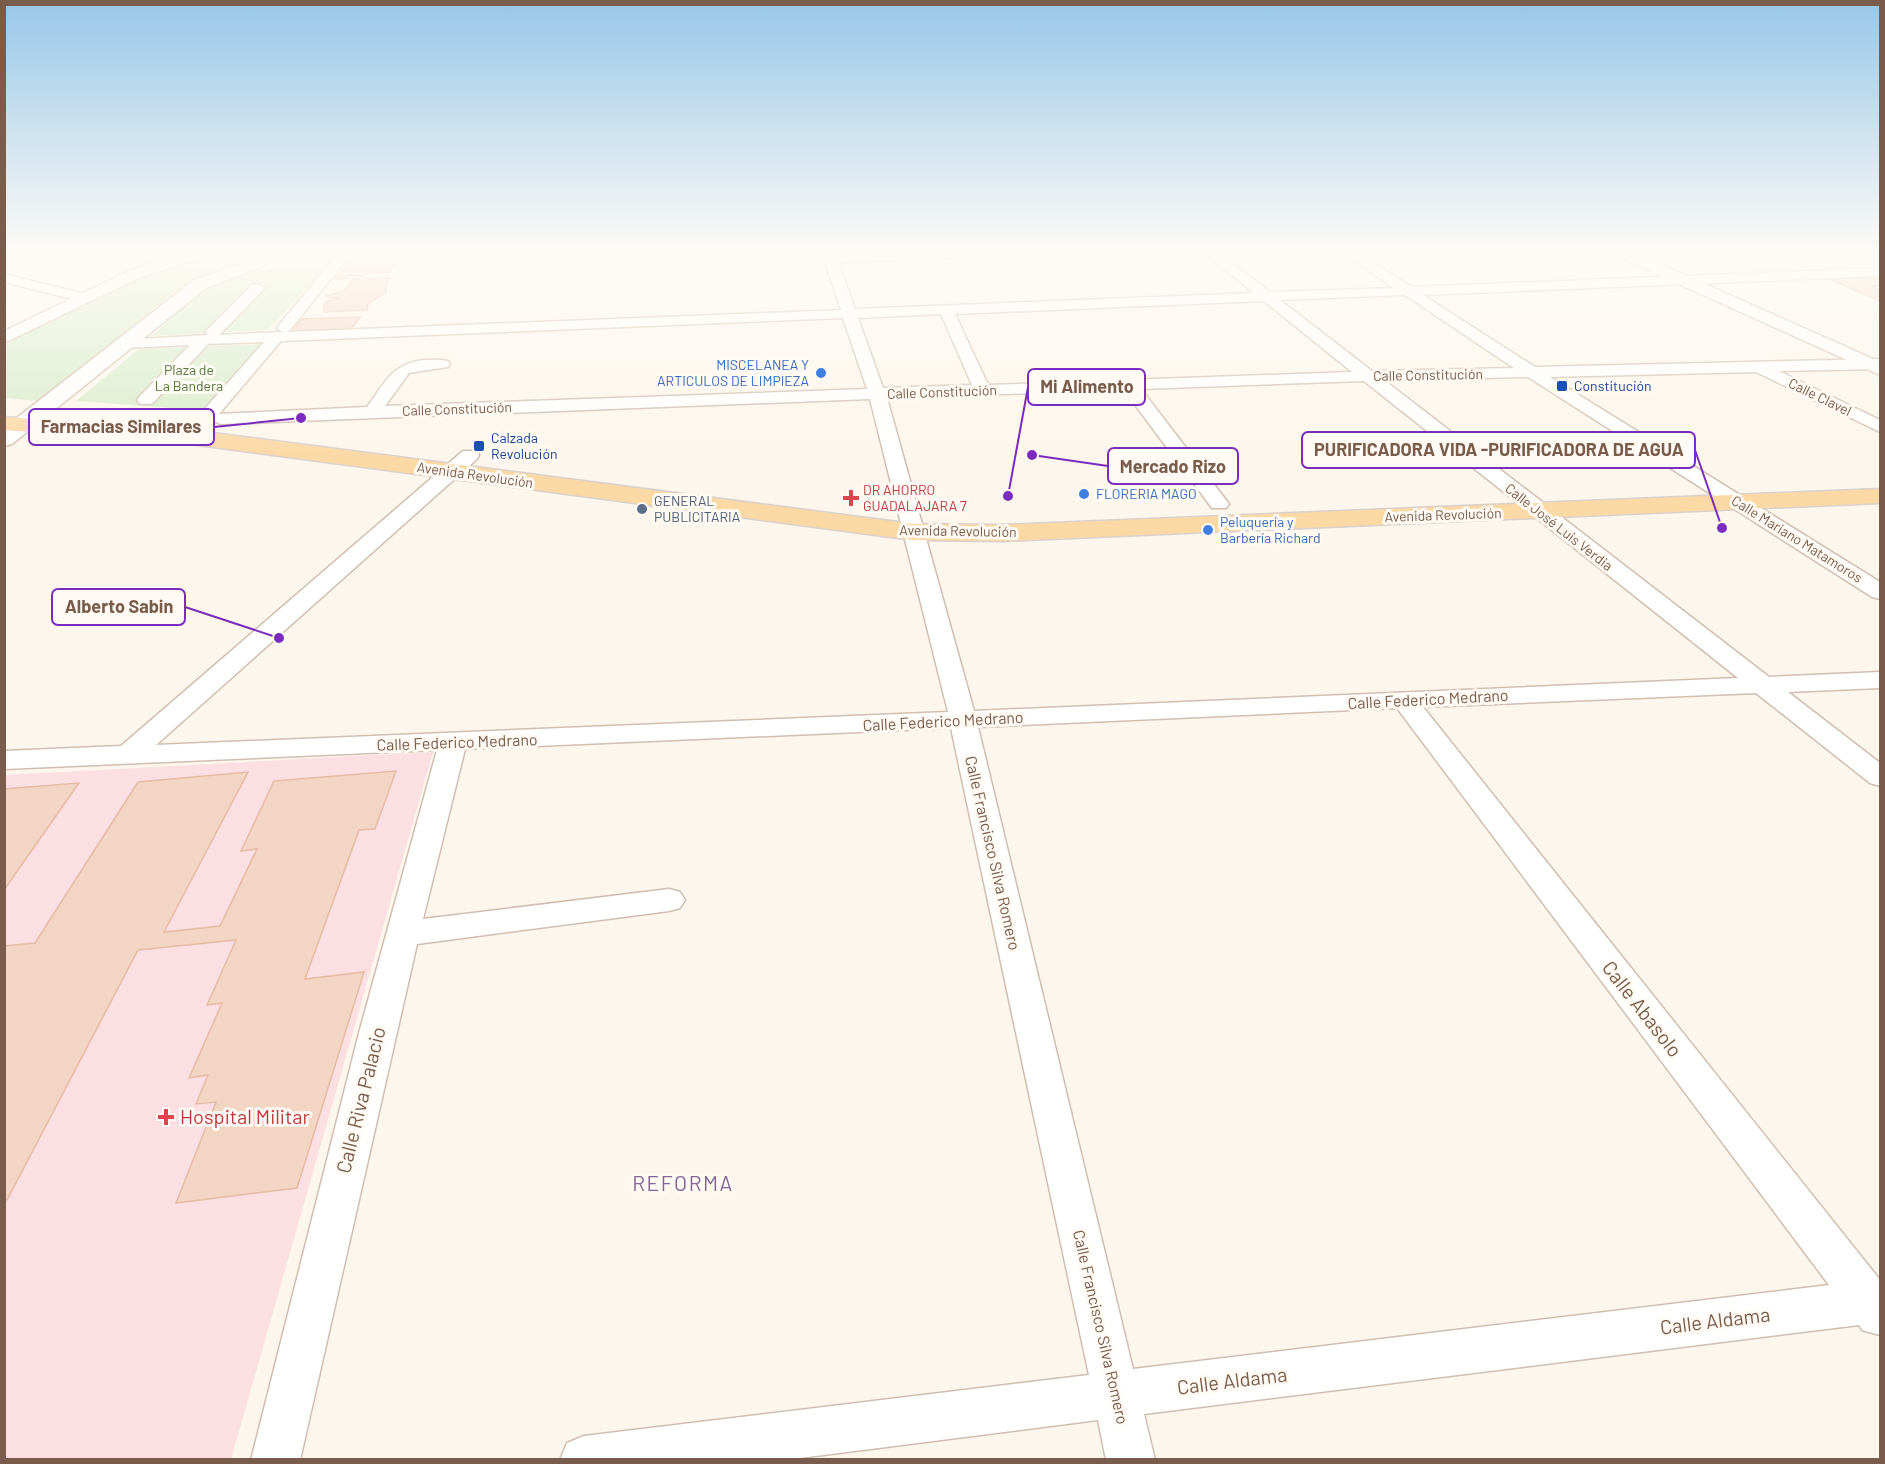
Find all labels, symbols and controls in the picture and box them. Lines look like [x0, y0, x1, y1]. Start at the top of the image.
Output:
place label: MISCELANEA Y ARTICULOS DE LIMPIEZA [657, 356, 809, 389]
park label: Plaza de La Bandera [155, 361, 223, 394]
street label: Calle Constitución [1373, 365, 1483, 384]
marker: MISCELANEA Y ARTICULOS DE LIMPIEZA [814, 366, 828, 380]
callout: Mi Alimento [1028, 369, 1145, 405]
street label: Calle Clavel [1786, 374, 1855, 419]
text: Mi Alimento [1040, 375, 1134, 397]
place label: Constitución [1574, 377, 1652, 394]
marker: Constitución [1555, 379, 1569, 393]
street label: Calle Constitución [887, 381, 997, 402]
street label: Calle Constitución [402, 398, 512, 419]
callout: Farmacias Similares [29, 409, 214, 445]
text: Farmacias Similares [41, 415, 201, 437]
place label: Calzada Revolución [491, 429, 557, 462]
callout: PURIFICADORA VIDA -PURIFICADORA DE AGUA [1302, 432, 1695, 468]
text: PURIFICADORA VIDA -PURIFICADORA DE AGUA [1314, 438, 1684, 460]
marker: Calzada Revolución [472, 439, 486, 453]
callout: Mercado Rizo [1108, 448, 1238, 484]
text: Mercado Rizo [1120, 455, 1226, 477]
street label: Avenida Revolución [416, 458, 534, 491]
street label: Calle José Luis Verdia [1502, 479, 1617, 574]
place label: DR AHORRO GUADALAJARA 7 [863, 481, 967, 514]
place label: FLORERIA MAGO [1096, 485, 1197, 502]
marker: FLORERIA MAGO [1077, 487, 1091, 501]
marker: DR AHORRO GUADALAJARA 7 [844, 491, 858, 505]
street label: Calle Mariano Matamoros [1729, 491, 1866, 586]
place label: GENERAL PUBLICITARIA [654, 492, 741, 525]
marker: GENERAL PUBLICITARIA [635, 502, 649, 516]
street label: Avenida Revolución [1384, 504, 1502, 525]
place label: Peluquería y Barbería Richard [1220, 513, 1321, 546]
street label: Avenida Revolución [899, 521, 1017, 540]
marker: Peluquería y Barbería Richard [1201, 523, 1215, 537]
callout: Alberto Sabin [52, 589, 185, 625]
text: Alberto Sabin [65, 595, 173, 617]
street label: Calle Federico Medrano [1347, 685, 1509, 712]
street label: Calle Federico Medrano [862, 707, 1024, 734]
street label: Calle Federico Medrano [376, 729, 538, 754]
street label: Calle Francisco Silva Romero [962, 754, 1025, 952]
street label: Calle Abasolo [1598, 956, 1688, 1061]
street label: Calle Riva Palacio [330, 1024, 390, 1176]
place label: Hospital Militar [180, 1104, 310, 1128]
marker: Hospital Militar [157, 1108, 175, 1126]
district label: REFORMA [632, 1170, 734, 1195]
street label: Calle Francisco Silva Romero [1070, 1228, 1133, 1426]
street label: Calle Aldama [1658, 1301, 1771, 1339]
street label: Calle Aldama [1175, 1361, 1288, 1399]

